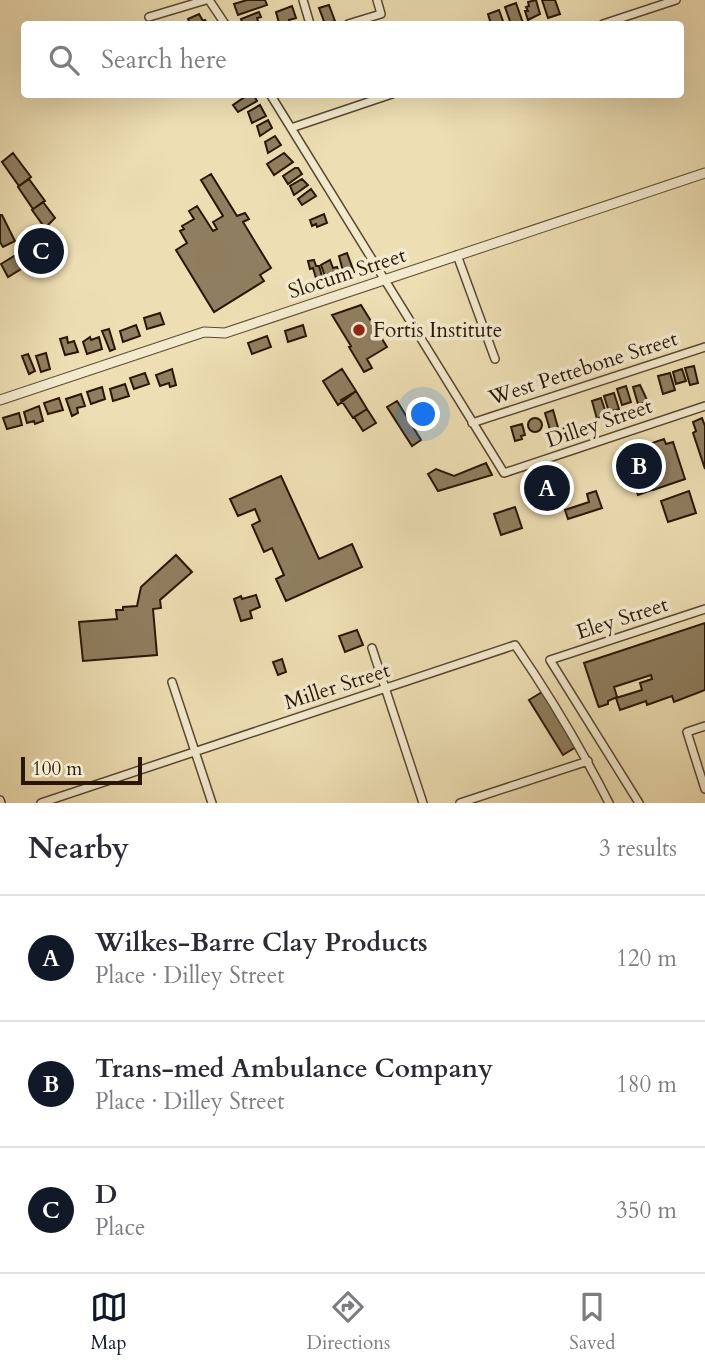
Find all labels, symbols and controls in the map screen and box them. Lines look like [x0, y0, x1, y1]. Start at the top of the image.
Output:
search box [21, 21, 684, 98]
icon: search [45, 41, 83, 79]
text: Search here [101, 42, 227, 77]
pin: C [18, 225, 64, 277]
street label: Slocum Street [285, 241, 410, 306]
place label: Fortis Institute [373, 316, 502, 345]
marker: Fortis Institute [351, 322, 367, 338]
street label: West Pettebone Street [484, 324, 682, 413]
street label: Dilley Street [542, 392, 656, 455]
your location [406, 397, 440, 431]
pin: B [616, 440, 662, 492]
pin: A [524, 462, 570, 514]
street label: Eley Street [572, 590, 672, 647]
street label: Miller Street [280, 656, 394, 717]
scale bar [21, 754, 142, 786]
text: 100 m [32, 756, 82, 782]
text: Nearby [28, 828, 129, 869]
text: 3 results [599, 833, 677, 864]
text: Wilkes-Barre Clay Products [95, 925, 428, 960]
text: A [42, 943, 60, 974]
text: 120 m [616, 943, 677, 974]
text: Place · Dilley Street [95, 960, 284, 991]
text: Trans-med Ambulance Company [95, 1051, 493, 1086]
text: B [43, 1069, 59, 1100]
text: 180 m [616, 1069, 677, 1100]
text: Place · Dilley Street [95, 1086, 284, 1117]
text: D [95, 1177, 117, 1212]
text: C [42, 1195, 60, 1226]
text: 350 m [616, 1195, 677, 1226]
text: Place [95, 1212, 145, 1243]
tab: Map [90, 1288, 128, 1356]
tab: Directions [307, 1288, 390, 1356]
tab: Saved [569, 1288, 615, 1356]

